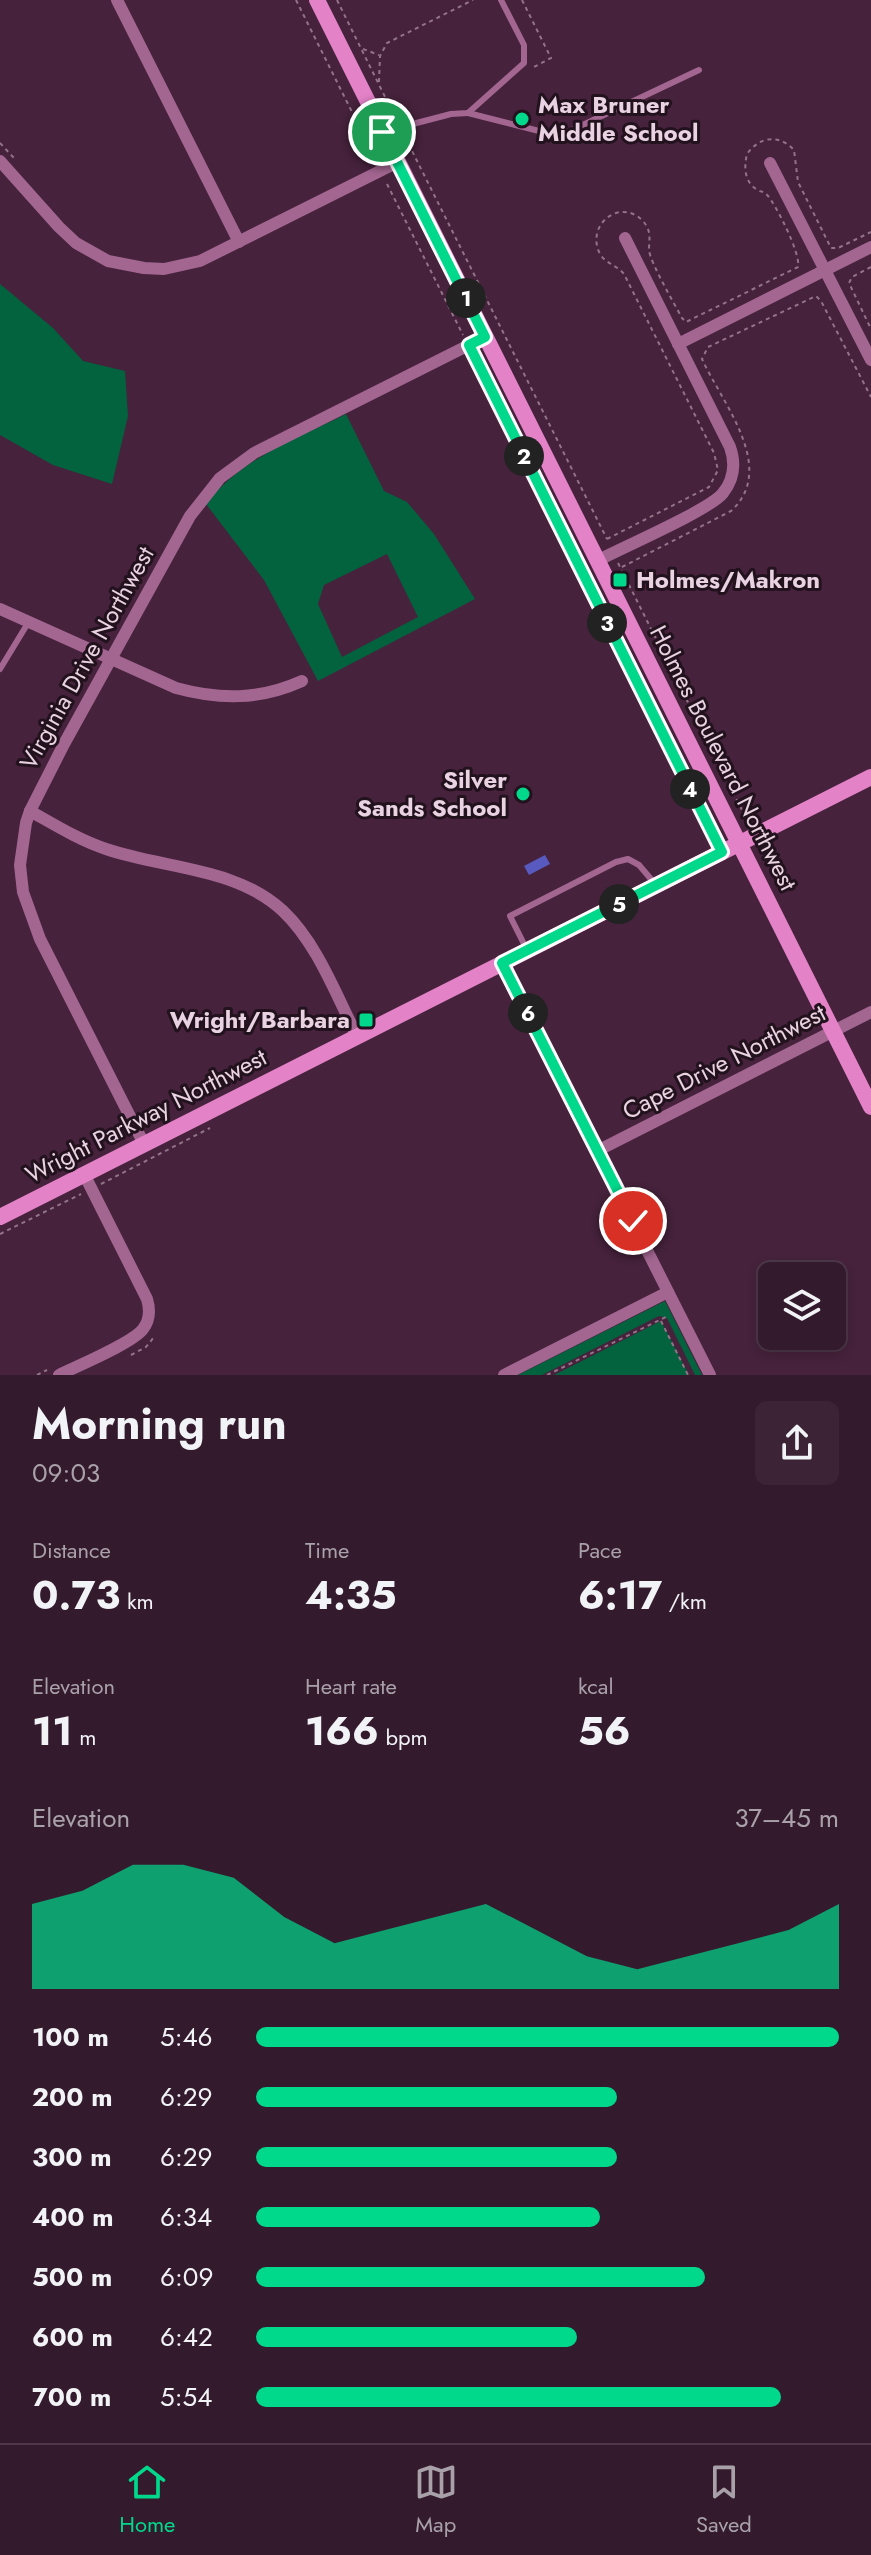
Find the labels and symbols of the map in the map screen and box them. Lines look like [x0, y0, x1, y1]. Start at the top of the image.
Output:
place label: Max Bruner Middle School [538, 87, 698, 150]
pin [348, 98, 416, 166]
marker: Max Bruner Middle School [513, 110, 531, 128]
pin: 1 [446, 278, 486, 318]
pin: 2 [504, 436, 544, 476]
street label: Virginia Drive Northwest [11, 540, 163, 776]
place label: Holmes/Makron [636, 562, 820, 597]
marker: Holmes/Makron [611, 571, 629, 589]
pin: 3 [587, 603, 627, 643]
street label: Holmes Boulevard Northwest [641, 619, 806, 897]
place label: Silver Sands School [357, 762, 507, 825]
pin: 4 [670, 769, 710, 809]
marker: Silver Sands School [514, 785, 532, 803]
pin: 5 [599, 884, 639, 924]
pin: 6 [508, 993, 548, 1033]
street label: Cape Drive Northwest [616, 995, 832, 1128]
place label: Wright/Barbara [170, 1002, 350, 1037]
marker: Wright/Barbara [357, 1011, 375, 1029]
street label: Wright Parkway Northwest [19, 1039, 273, 1192]
pin [599, 1187, 667, 1255]

